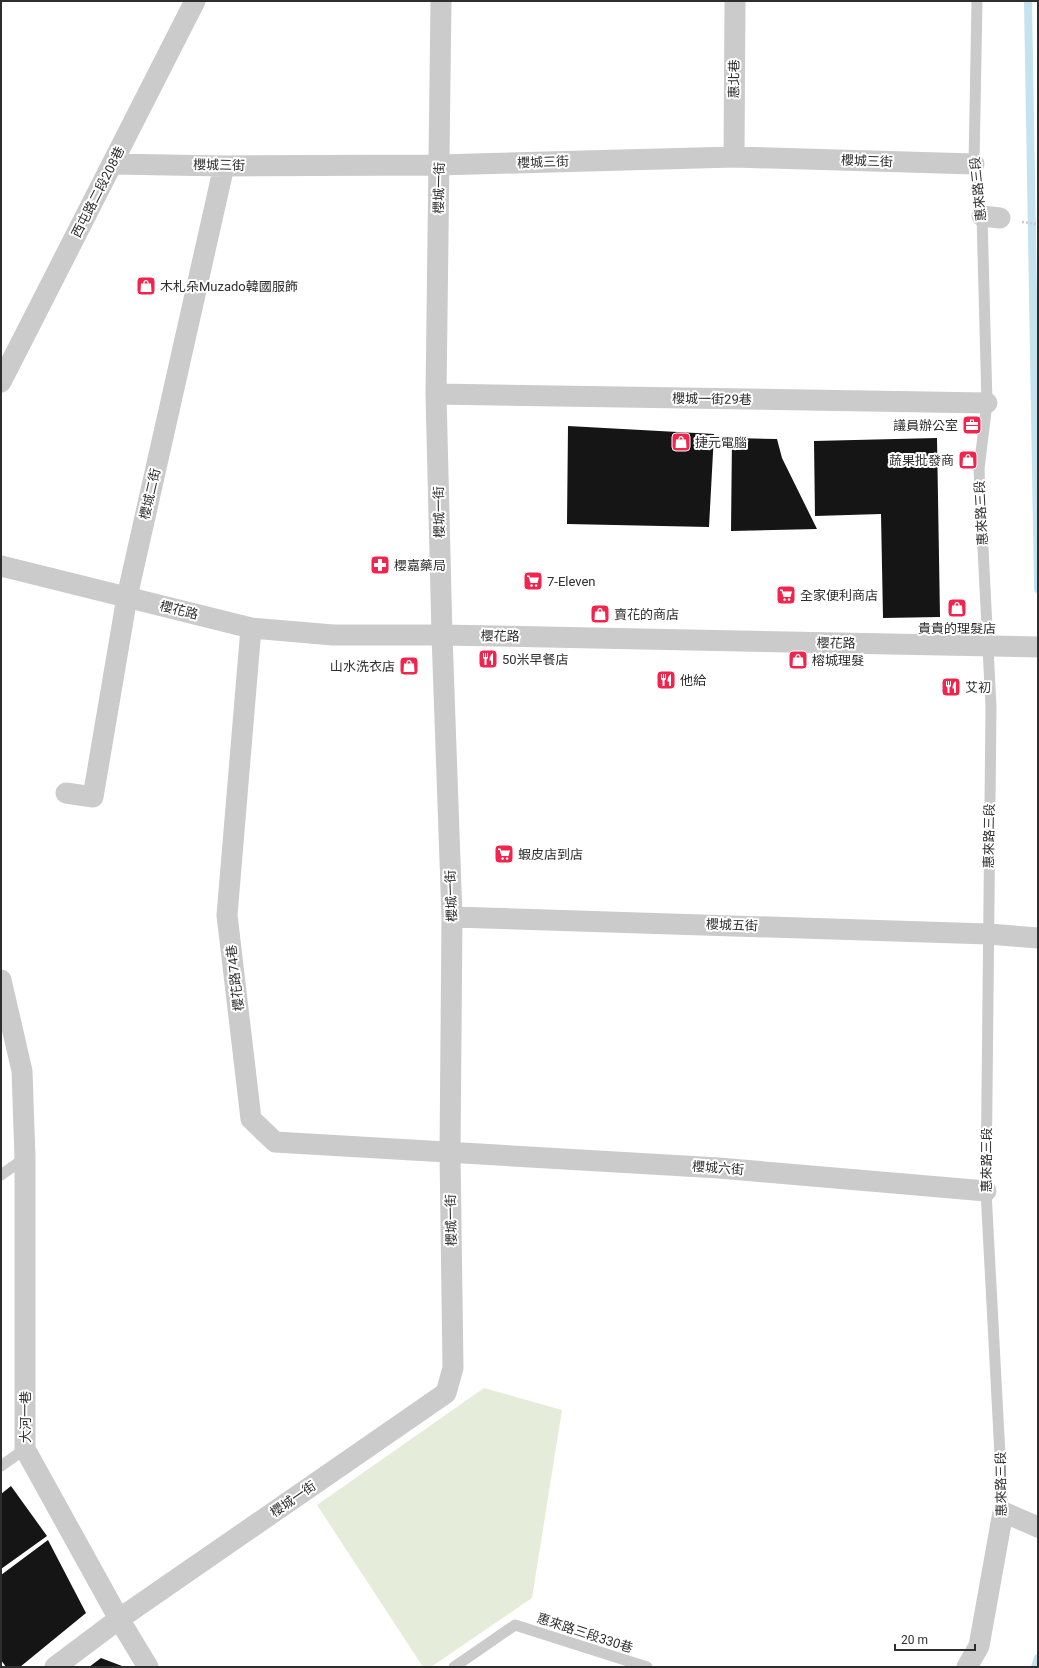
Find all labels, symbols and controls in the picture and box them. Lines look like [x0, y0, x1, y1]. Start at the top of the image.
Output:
street label: 惠北巷 [726, 59, 742, 99]
street label: 西屯路二段208巷 [69, 144, 127, 240]
street label: 櫻城三街 [841, 153, 893, 169]
street label: 櫻城三街 [517, 154, 569, 170]
street label: 惠來路三段 [967, 156, 989, 222]
street label: 櫻城三街 [193, 157, 245, 173]
street label: 櫻城一街 [431, 162, 447, 214]
shop icon: 木札朵Muzado韓國服飾 [135, 275, 157, 297]
place label: 木札朵Muzado韓國服飾 [160, 279, 298, 294]
street label: 櫻城一街29巷 [672, 391, 752, 407]
office icon: 議員辦公室 [961, 414, 983, 436]
place label: 議員辦公室 [893, 418, 958, 433]
shop icon: 捷元電腦 [670, 431, 692, 453]
place label: 捷元電腦 [695, 435, 747, 450]
shop icon: 蔬果批發商 [957, 449, 979, 471]
place label: 蔬果批發商 [889, 453, 954, 468]
street label: 櫻城二街 [137, 467, 163, 521]
street label: 惠來路三段 [972, 480, 990, 546]
street label: 櫻城一街 [431, 486, 447, 538]
pharmacy icon: 櫻嘉藥局 [369, 554, 391, 576]
place label: 櫻嘉藥局 [394, 558, 446, 573]
supermarket icon: 7-Eleven [522, 570, 544, 592]
place label: 7-Eleven [547, 574, 596, 589]
supermarket icon: 全家便利商店 [775, 584, 797, 606]
place label: 全家便利商店 [800, 588, 878, 603]
shop icon: 貴貴的理髮店 [946, 597, 968, 619]
street label: 櫻花路 [158, 598, 200, 622]
shop icon: 賣花的商店 [589, 603, 611, 625]
place label: 賣花的商店 [614, 607, 679, 622]
place label: 貴貴的理髮店 [918, 621, 996, 636]
street label: 櫻花路 [480, 628, 520, 644]
street label: 櫻花路 [816, 635, 856, 651]
restaurant icon: 50米早餐店 [477, 648, 499, 670]
shop icon: 榕城理髮 [787, 649, 809, 671]
place label: 50米早餐店 [502, 652, 569, 667]
place label: 榕城理髮 [812, 653, 864, 668]
shop icon: 山水洗衣店 [398, 655, 420, 677]
place label: 山水洗衣店 [330, 659, 395, 674]
restaurant icon: 他給 [655, 669, 677, 691]
place label: 他給 [680, 673, 707, 688]
restaurant icon: 艾初 [940, 676, 962, 698]
place label: 艾初 [965, 680, 991, 695]
street label: 惠來路三段 [981, 803, 997, 869]
supermarket icon: 蝦皮店到店 [493, 843, 515, 865]
place label: 蝦皮店到店 [518, 847, 583, 862]
street label: 櫻城一街 [443, 870, 459, 922]
street label: 櫻城五街 [706, 917, 758, 933]
street label: 櫻花路74巷 [223, 944, 247, 1012]
street label: 惠來路三段 [979, 1127, 994, 1193]
street label: 櫻城六街 [692, 1159, 744, 1177]
street label: 櫻城一街 [443, 1194, 459, 1246]
street label: 大河一巷 [18, 1391, 33, 1443]
street label: 惠來路三段 [993, 1451, 1009, 1517]
street label: 櫻城一街 [267, 1478, 319, 1520]
street label: 惠來路三段330巷 [535, 1610, 635, 1656]
scale bar [895, 1626, 975, 1652]
text: 20 m [901, 1633, 928, 1647]

